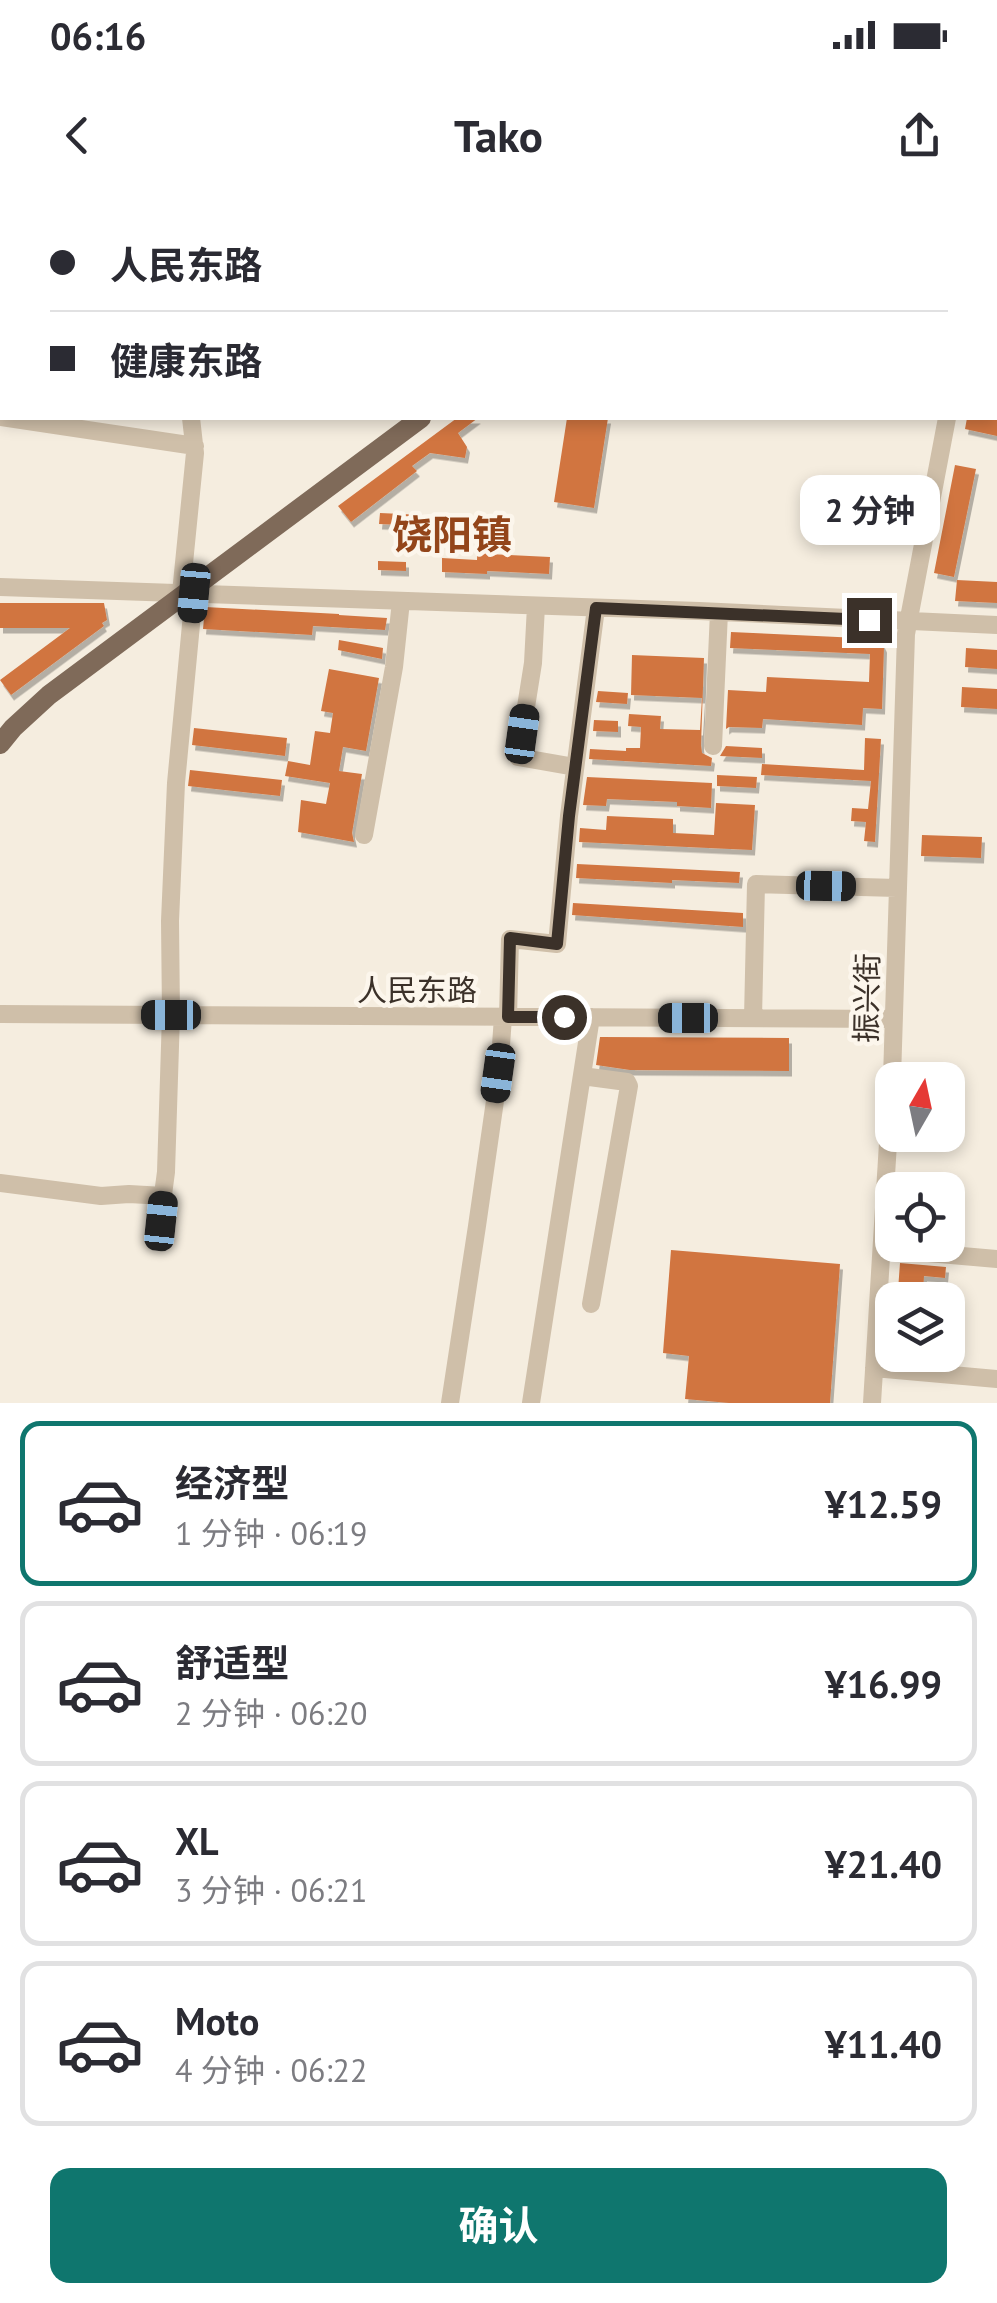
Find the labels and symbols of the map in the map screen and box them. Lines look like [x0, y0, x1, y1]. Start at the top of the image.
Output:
callout: 2 分钟 [799, 475, 939, 545]
district label: 饶阳镇 [392, 508, 512, 560]
car [176, 562, 212, 624]
route end [847, 598, 892, 643]
car [503, 702, 541, 766]
car [796, 870, 856, 902]
street label: 振兴街 [846, 953, 886, 1043]
street label: 人民东路 [357, 970, 477, 1009]
route start [542, 995, 587, 1040]
car [141, 1000, 201, 1030]
car [658, 1003, 718, 1033]
car [479, 1041, 517, 1105]
north arrow [875, 1062, 965, 1152]
car [143, 1190, 179, 1252]

